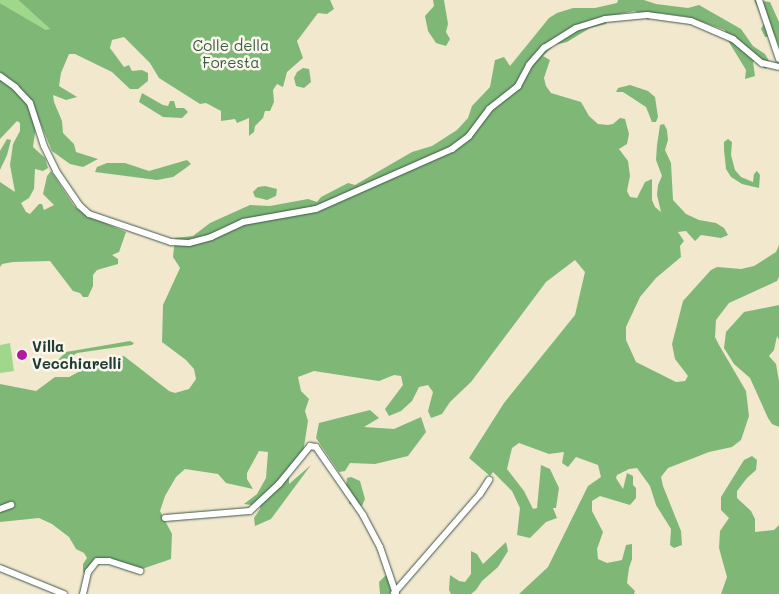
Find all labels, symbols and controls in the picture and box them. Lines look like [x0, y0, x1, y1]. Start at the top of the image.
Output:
park label: Colle della Foresta [193, 36, 269, 71]
place label: Villa Vecchiarelli [32, 337, 122, 372]
marker: Villa Vecchiarelli [16, 349, 28, 361]

